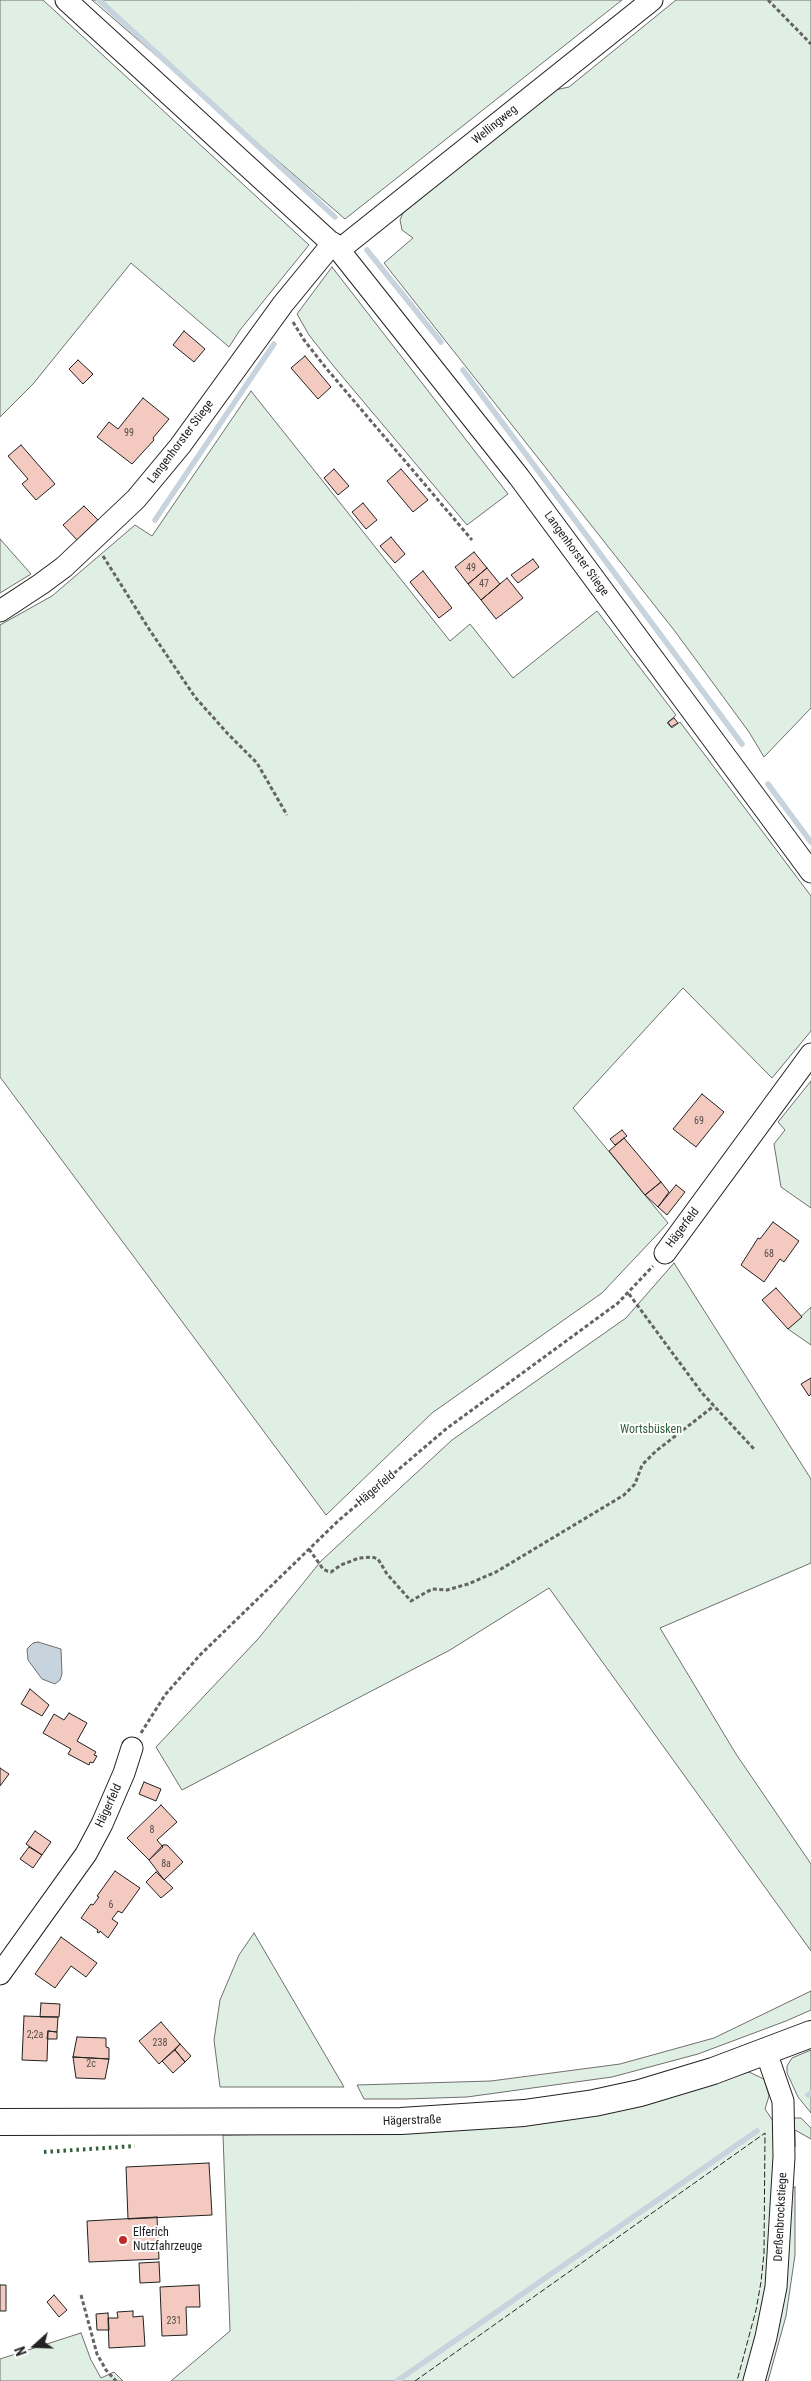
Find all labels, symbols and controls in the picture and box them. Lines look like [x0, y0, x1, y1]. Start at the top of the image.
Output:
street label: Wellingweg [470, 102, 520, 148]
street label: Langenhorster Stiege [145, 397, 217, 487]
house number: 99 [124, 427, 134, 439]
street label: Langenhorster Stiege [541, 509, 611, 599]
house number: 49 [466, 562, 476, 574]
house number: 47 [479, 578, 489, 590]
house number: 69 [694, 1115, 704, 1127]
street label: Hägerfeld [663, 1205, 703, 1251]
house number: 68 [764, 1248, 774, 1260]
park label: Wortsbüsken [620, 1423, 682, 1437]
street label: Hägerfeld [354, 1469, 398, 1509]
street label: Hägerfeld [93, 1782, 125, 1830]
house number: 8 [150, 1824, 154, 1836]
house number: 8a [161, 1858, 171, 1870]
house number: 6 [109, 1899, 113, 1911]
house number: 2;2a [27, 2029, 43, 2041]
house number: 238 [153, 2037, 167, 2049]
house number: 2c [86, 2058, 96, 2070]
street label: Hägerstraße [383, 2113, 441, 2129]
street label: Derßenbrockstiege [771, 2172, 791, 2262]
place label: Elferich Nutzfahrzeuge [133, 2226, 202, 2254]
marker: Elferich Nutzfahrzeuge [117, 2234, 129, 2246]
house number: 231 [167, 2315, 181, 2327]
north arrow [10, 2321, 60, 2371]
text: N [12, 2344, 30, 2358]

